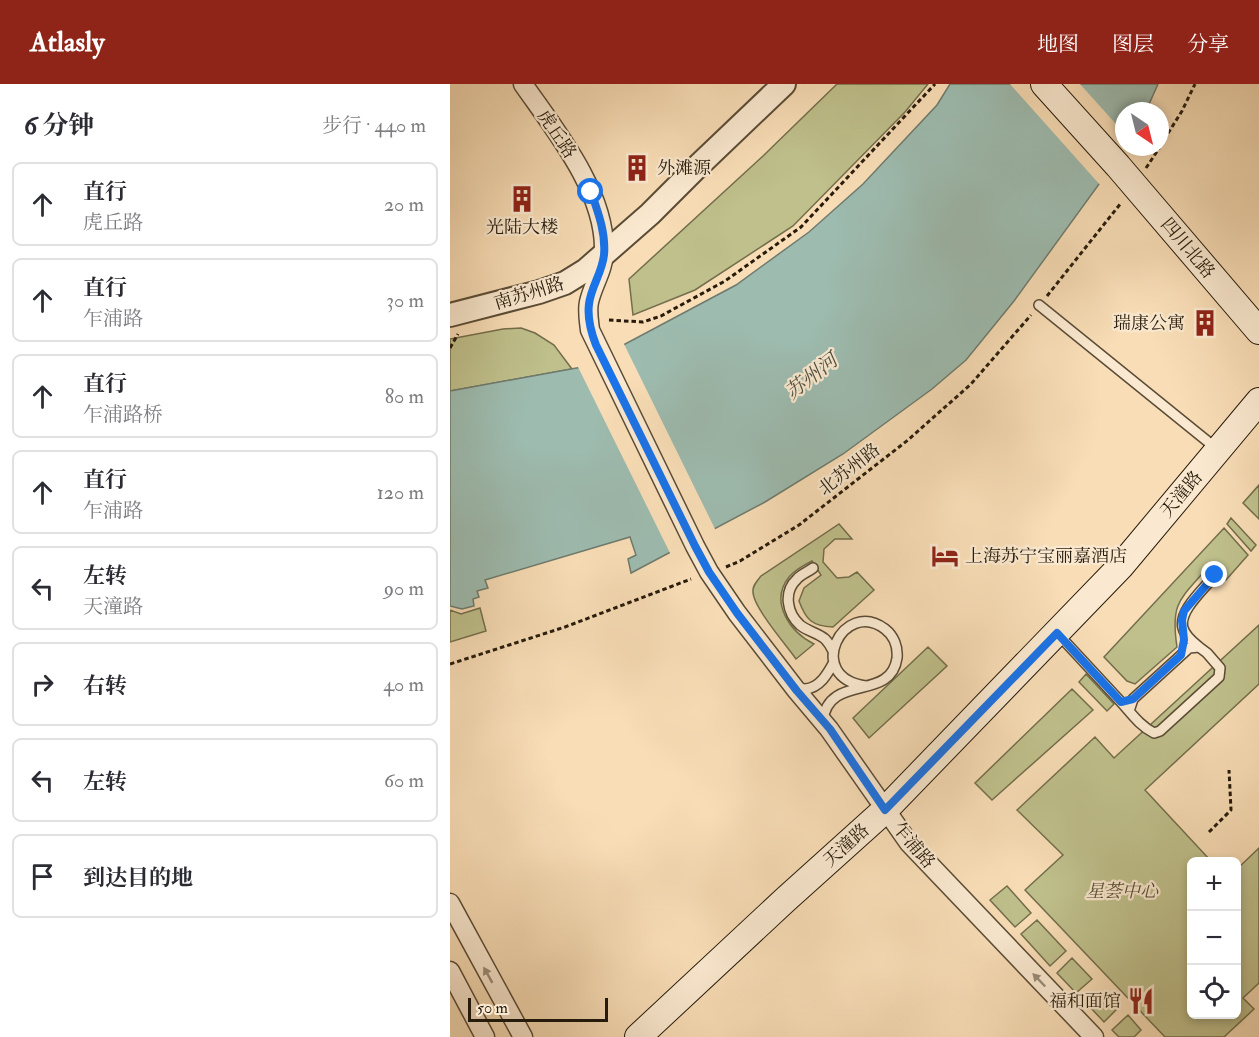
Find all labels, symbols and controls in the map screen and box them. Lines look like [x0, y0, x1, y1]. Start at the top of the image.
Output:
text: Atlasly [30, 25, 104, 60]
text: 地图 [1037, 31, 1079, 58]
text: 图层 [1112, 31, 1154, 58]
text: 分享 [1187, 31, 1229, 58]
north arrow [1115, 102, 1169, 156]
street label: 虎丘路 [532, 105, 581, 163]
text: 6 分钟 [24, 110, 95, 142]
text: 步行 · 440 m [322, 113, 426, 138]
building icon: 外滩源 [622, 153, 652, 183]
place label: 外滩源 [657, 157, 711, 180]
text: 直行 [83, 178, 127, 206]
route start [577, 178, 603, 204]
building icon: 光陆大楼 [507, 184, 537, 214]
icon: ahead [26, 188, 59, 221]
text: 20 m [384, 192, 424, 217]
text: 虎丘路 [83, 210, 143, 235]
street label: 四川北路 [1156, 213, 1220, 283]
place label: 光陆大楼 [486, 216, 558, 239]
street label: 南苏州路 [491, 272, 567, 315]
text: 直行 [83, 274, 127, 302]
icon: ahead [26, 284, 59, 317]
text: 30 m [386, 288, 424, 313]
text: 乍浦路 [83, 306, 143, 331]
building icon: 瑞康公寓 [1190, 308, 1220, 338]
place label: 瑞康公寓 [1113, 312, 1185, 335]
water label: 苏州河 [780, 346, 845, 405]
text: 直行 [83, 370, 127, 398]
icon: ahead [26, 380, 59, 413]
text: 80 m [385, 384, 424, 409]
text: 乍浦路桥 [83, 402, 163, 427]
street label: 北苏州路 [814, 438, 885, 501]
text: 直行 [83, 466, 127, 494]
street label: 天潼路 [1155, 466, 1208, 522]
icon: ahead [26, 476, 59, 509]
text: 120 m [377, 480, 424, 505]
text: 乍浦路 [83, 498, 143, 523]
hotel icon: 上海苏宁宝丽嘉酒店 [930, 541, 960, 571]
place label: 上海苏宁宝丽嘉酒店 [965, 545, 1127, 568]
route end [1201, 561, 1227, 587]
text: 左转 [83, 562, 127, 590]
icon: left [26, 572, 59, 605]
text: 90 m [384, 576, 424, 601]
text: 天潼路 [83, 594, 143, 619]
icon: right [26, 668, 59, 701]
text: 右转 [83, 672, 127, 700]
text: 40 m [383, 672, 424, 697]
icon: left [26, 764, 59, 797]
text: 左转 [83, 768, 127, 796]
text: 60 m [384, 768, 424, 793]
street label: 乍浦路 [887, 817, 940, 873]
street label: 天潼路 [819, 819, 874, 872]
map controls [1187, 857, 1241, 1019]
button: + [1187, 857, 1241, 911]
icon: arrive [26, 860, 59, 893]
text: 到达目的地 [83, 864, 193, 892]
park label: 星荟中心 [1086, 880, 1159, 903]
button: − [1187, 911, 1241, 965]
button: locate [1187, 965, 1241, 1019]
one-way arrow [483, 966, 493, 983]
one-way arrow [1032, 972, 1046, 987]
restaurant icon: 福和面馆 [1126, 986, 1156, 1016]
place label: 福和面馆 [1049, 990, 1121, 1013]
scale bar [468, 995, 608, 1022]
text: 50 m [477, 998, 508, 1018]

